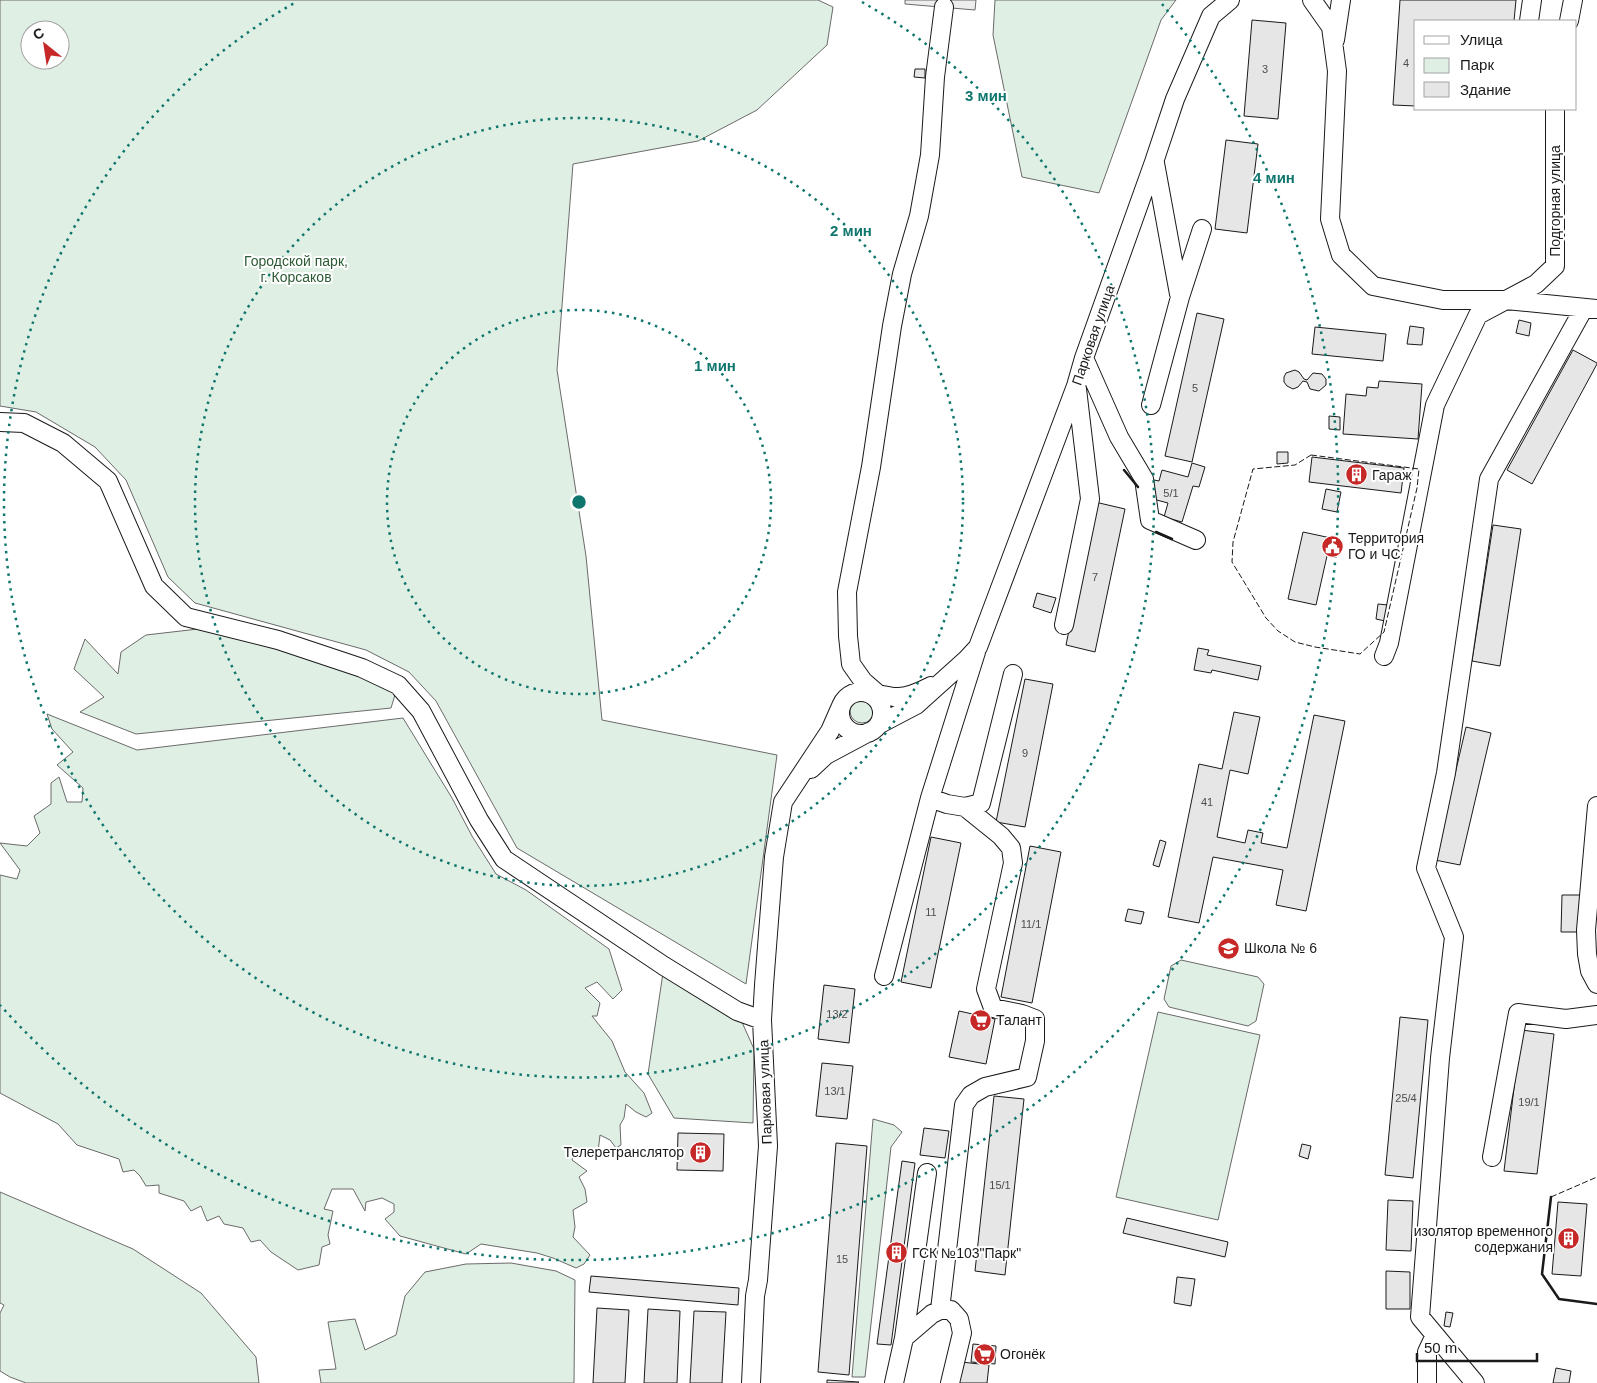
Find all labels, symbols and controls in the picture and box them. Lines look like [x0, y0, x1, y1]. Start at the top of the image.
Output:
north arrow [20, 20, 70, 70]
legend [1414, 20, 1577, 110]
text: С [30, 24, 47, 43]
text: Улица [1460, 31, 1503, 48]
text: Парк [1460, 56, 1494, 73]
house number: 4 [1403, 57, 1409, 69]
house number: 3 [1262, 63, 1268, 75]
text: Здание [1460, 81, 1511, 98]
text: 3 мин [965, 87, 1007, 104]
street label: Подгорная улица [1547, 145, 1563, 257]
text: 4 мин [1253, 169, 1295, 186]
text: 2 мин [830, 222, 872, 239]
park label: Городской парк, г. Корсаков [244, 253, 348, 285]
street label: Парковая улица [1068, 283, 1118, 387]
text: 1 мин [694, 357, 736, 374]
house number: 5 [1192, 382, 1198, 394]
building icon: Гараж [1344, 463, 1368, 487]
place label: Гараж [1372, 467, 1412, 483]
house number: 5/1 [1163, 487, 1179, 499]
centre of rings [570, 493, 588, 511]
place label: Территория ГО и ЧС [1348, 530, 1424, 562]
public building icon: Территория ГО и ЧС [1320, 534, 1344, 558]
house number: 7 [1092, 571, 1098, 583]
house number: 9 [1022, 747, 1028, 759]
house number: 41 [1201, 796, 1213, 808]
house number: 11 [925, 906, 937, 918]
house number: 11/1 [1021, 918, 1041, 930]
school or university icon: Школа № 6 [1216, 936, 1240, 960]
place label: Школа № 6 [1244, 940, 1317, 956]
house number: 13/2 [826, 1008, 848, 1020]
supermarket icon: Талант [968, 1008, 992, 1032]
place label: Талант [996, 1012, 1042, 1028]
street label: Парковая улица [755, 1039, 775, 1145]
house number: 13/1 [824, 1085, 846, 1097]
house number: 25/4 [1395, 1092, 1417, 1104]
house number: 19/1 [1518, 1096, 1540, 1108]
building icon: Телеретранслятор [688, 1140, 712, 1164]
place label: Телеретранслятор [564, 1144, 684, 1160]
house number: 15/1 [989, 1179, 1011, 1191]
place label: изолятор временного содержания [1414, 1223, 1553, 1255]
building icon: изолятор временного содержания [1557, 1227, 1581, 1251]
building icon: ГСК №103"Парк" [884, 1241, 908, 1265]
place label: ГСК №103"Парк" [912, 1245, 1021, 1261]
house number: 15 [836, 1253, 848, 1265]
scale bar [1417, 1330, 1537, 1362]
text: 50 m [1424, 1339, 1457, 1356]
supermarket icon: Огонёк [972, 1342, 996, 1366]
place label: Огонёк [1000, 1346, 1046, 1362]

